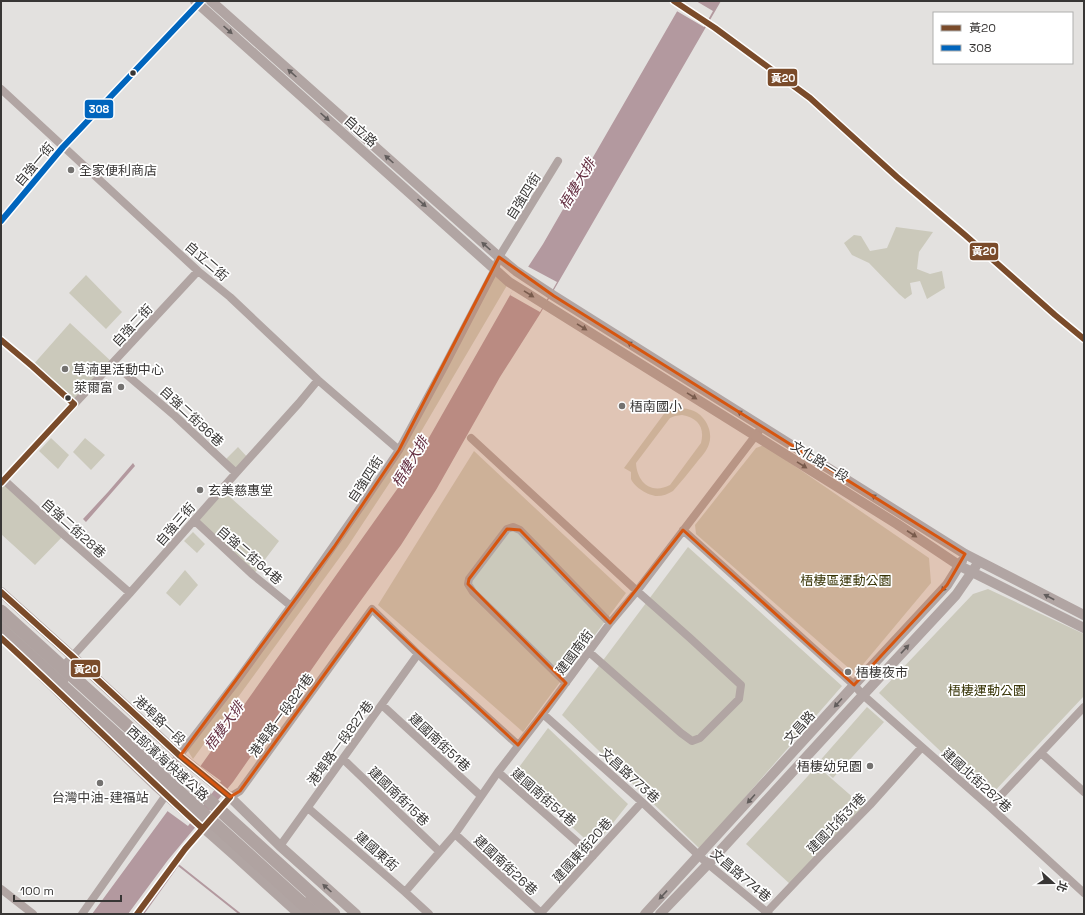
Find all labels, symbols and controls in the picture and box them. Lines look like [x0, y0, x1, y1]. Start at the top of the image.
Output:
legend [933, 12, 1073, 64]
text: 黃20 [969, 20, 996, 36]
one-way arrow [223, 26, 233, 35]
text: 308 [969, 40, 991, 56]
unlabelled marker [128, 68, 138, 78]
one-way arrow [287, 68, 297, 78]
line badge: 黃20 [767, 68, 798, 87]
text: 黃20 [771, 71, 795, 85]
line badge: 308 [84, 99, 114, 119]
text: 308 [89, 102, 110, 116]
one-way arrow [320, 112, 330, 122]
street label: 自立路 [340, 112, 381, 151]
street label: 自強一街 [11, 139, 58, 190]
water label: 梧棲大排 [555, 154, 600, 213]
one-way arrow [384, 155, 394, 164]
place label: 全家便利商店 [79, 162, 157, 179]
marker: 全家便利商店 [66, 165, 76, 175]
street label: 自強四街 [502, 170, 544, 223]
one-way arrow [417, 199, 427, 208]
street label: 自立二街 [181, 238, 232, 285]
one-way arrow [482, 242, 491, 251]
line badge: 黃20 [969, 242, 999, 261]
text: 黃20 [972, 244, 996, 258]
one-way arrow [524, 290, 534, 298]
street label: 自強二街 [108, 301, 156, 350]
one-way arrow [576, 323, 588, 330]
one-way arrow [627, 341, 637, 349]
place label: 草湳里活動中心 [73, 361, 164, 378]
marker: 草湳里活動中心 [60, 364, 70, 374]
place label: 萊爾富 [74, 379, 113, 396]
marker: 萊爾富 [116, 382, 126, 392]
street label: 自強二街86巷 [156, 383, 227, 450]
one-way arrow [686, 392, 698, 399]
unlabelled marker [63, 393, 73, 403]
place label: 梧南國小 [630, 398, 682, 415]
marker: 梧南國小 [617, 401, 627, 411]
one-way arrow [737, 410, 747, 418]
water label: 梧棲大排 [388, 432, 433, 491]
street label: 文化路一段 [788, 437, 852, 486]
street label: 自強四街 [344, 453, 387, 506]
one-way arrow [796, 462, 808, 469]
place label: 玄美慈惠堂 [208, 482, 273, 499]
marker: 玄美慈惠堂 [195, 485, 205, 495]
one-way arrow [871, 494, 881, 502]
street label: 自強二街28巷 [38, 495, 109, 562]
street label: 自強三街 [152, 499, 199, 550]
street label: 自強二街64巷 [213, 522, 286, 588]
one-way arrow [907, 530, 917, 538]
park label: 梧棲區運動公園 [800, 572, 892, 589]
one-way arrow [941, 582, 949, 592]
one-way arrow [1044, 594, 1055, 600]
street label: 建國南街 [552, 626, 597, 678]
one-way arrow [900, 644, 910, 654]
line badge: 黃20 [70, 659, 101, 678]
text: 黃20 [74, 662, 98, 676]
place label: 梧棲夜市 [856, 664, 908, 681]
marker: 梧棲夜市 [843, 667, 853, 677]
street label: 港埠路一段821巷 [245, 670, 317, 760]
park label: 梧棲運動公園 [948, 682, 1026, 699]
street label: 港埠路一段 [130, 692, 189, 749]
water label: 梧棲大排 [200, 696, 249, 754]
street label: 港埠路一段827巷 [304, 697, 377, 789]
one-way arrow [833, 698, 843, 708]
street label: 文昌路 [780, 707, 819, 748]
street label: 建國南街51巷 [405, 710, 474, 775]
street label: 西部濱海快速公路 [123, 722, 212, 804]
street label: 文昌路773巷 [596, 744, 663, 807]
street label: 建國北街287巷 [938, 745, 1015, 816]
place label: 梧棲幼兒園 [797, 758, 862, 775]
marker: 梧棲幼兒園 [865, 761, 875, 771]
street label: 建國南街15巷 [365, 763, 433, 830]
street label: 建國南街54巷 [508, 764, 580, 830]
marker: 台灣中油-建福站 [95, 778, 105, 788]
place label: 台灣中油-建福站 [52, 789, 148, 806]
street label: 建國北街31巷 [803, 789, 870, 857]
one-way arrow [746, 794, 755, 805]
street label: 建國東街20巷 [549, 814, 616, 886]
street label: 建國東街 [351, 828, 402, 875]
street label: 建國南街26巷 [470, 832, 541, 899]
street label: 文昌路774巷 [707, 845, 774, 906]
north arrow [1033, 863, 1073, 903]
scale bar [14, 877, 121, 903]
text: 北 [1054, 879, 1071, 894]
text: 100 m [20, 883, 54, 899]
one-way arrow [322, 883, 332, 893]
one-way arrow [658, 890, 668, 900]

